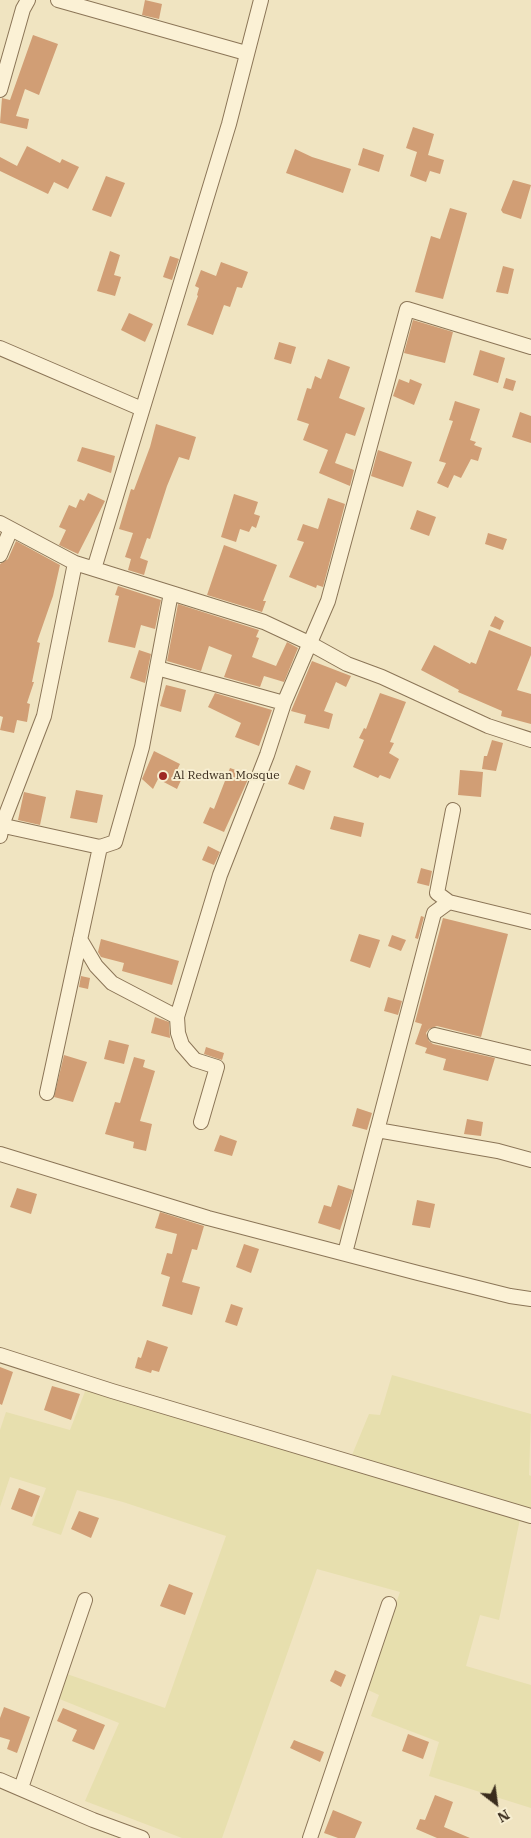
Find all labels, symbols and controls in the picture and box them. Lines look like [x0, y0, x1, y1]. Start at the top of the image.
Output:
place label: Al Redwan Mosque [173, 769, 280, 783]
marker: Al Redwan Mosque [157, 770, 169, 782]
north arrow [471, 1778, 521, 1828]
text: N [494, 1805, 513, 1827]

